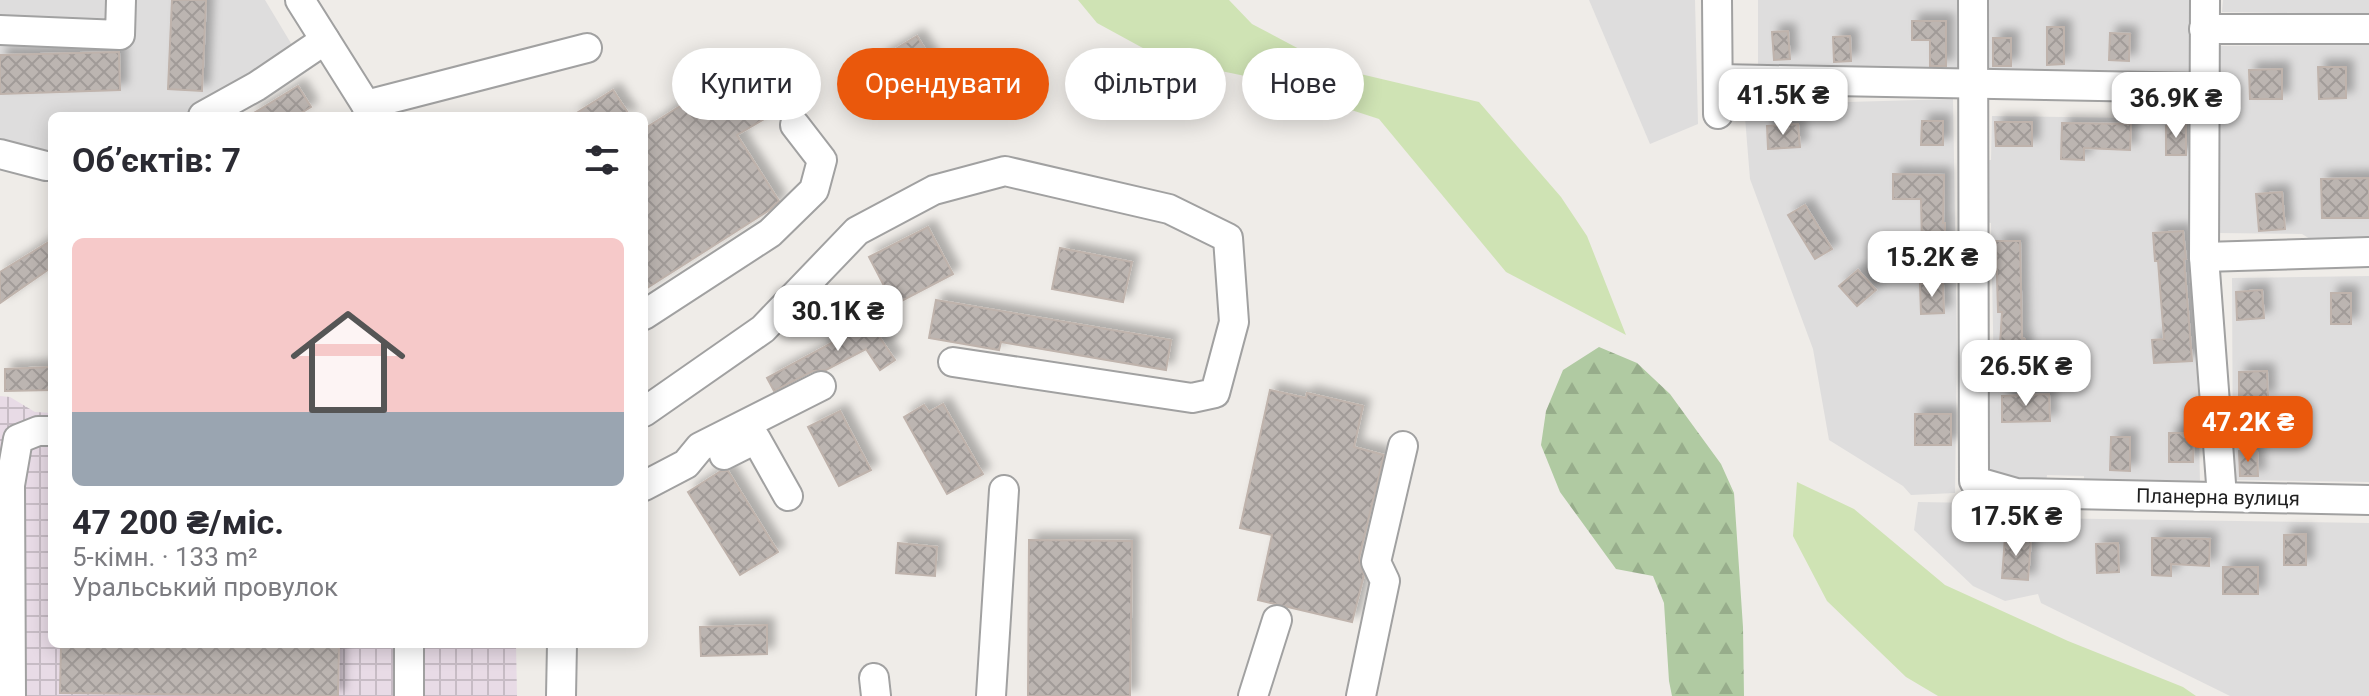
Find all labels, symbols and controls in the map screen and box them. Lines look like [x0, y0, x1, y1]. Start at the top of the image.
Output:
chip: Купити [672, 48, 821, 120]
chip: Орендувати [837, 48, 1049, 120]
chip: Фільтри [1065, 48, 1226, 120]
chip: Нове [1242, 48, 1364, 120]
pin: 41.5K ₴ [1709, 69, 1857, 137]
pin: 36.9K ₴ [2102, 72, 2250, 140]
text: 41.5K ₴ [1737, 80, 1829, 110]
text: 36.9K ₴ [2130, 83, 2222, 113]
icon: filters [580, 138, 624, 182]
text: Об’єктів: 7 [72, 140, 241, 180]
pin: 15.2K ₴ [1858, 231, 2006, 299]
text: 15.2K ₴ [1886, 242, 1978, 272]
pin: 30.1K ₴ [764, 285, 912, 353]
icon: home [276, 290, 420, 434]
text: 30.1K ₴ [792, 296, 884, 326]
pin: 26.5K ₴ [1952, 340, 2100, 408]
text: 26.5K ₴ [1980, 351, 2072, 381]
pin: 47.2K ₴ [2174, 396, 2322, 464]
text: 47.2K ₴ [2202, 407, 2294, 437]
street label: Планерна вулиця [2136, 484, 2300, 510]
pin: 17.5K ₴ [1942, 490, 2090, 558]
text: 17.5K ₴ [1970, 501, 2062, 531]
text: 47 200 ₴/міс. [72, 502, 284, 542]
text: 5-кімн. · 133 m² [72, 542, 258, 572]
text: Уральський провулок [72, 572, 338, 602]

